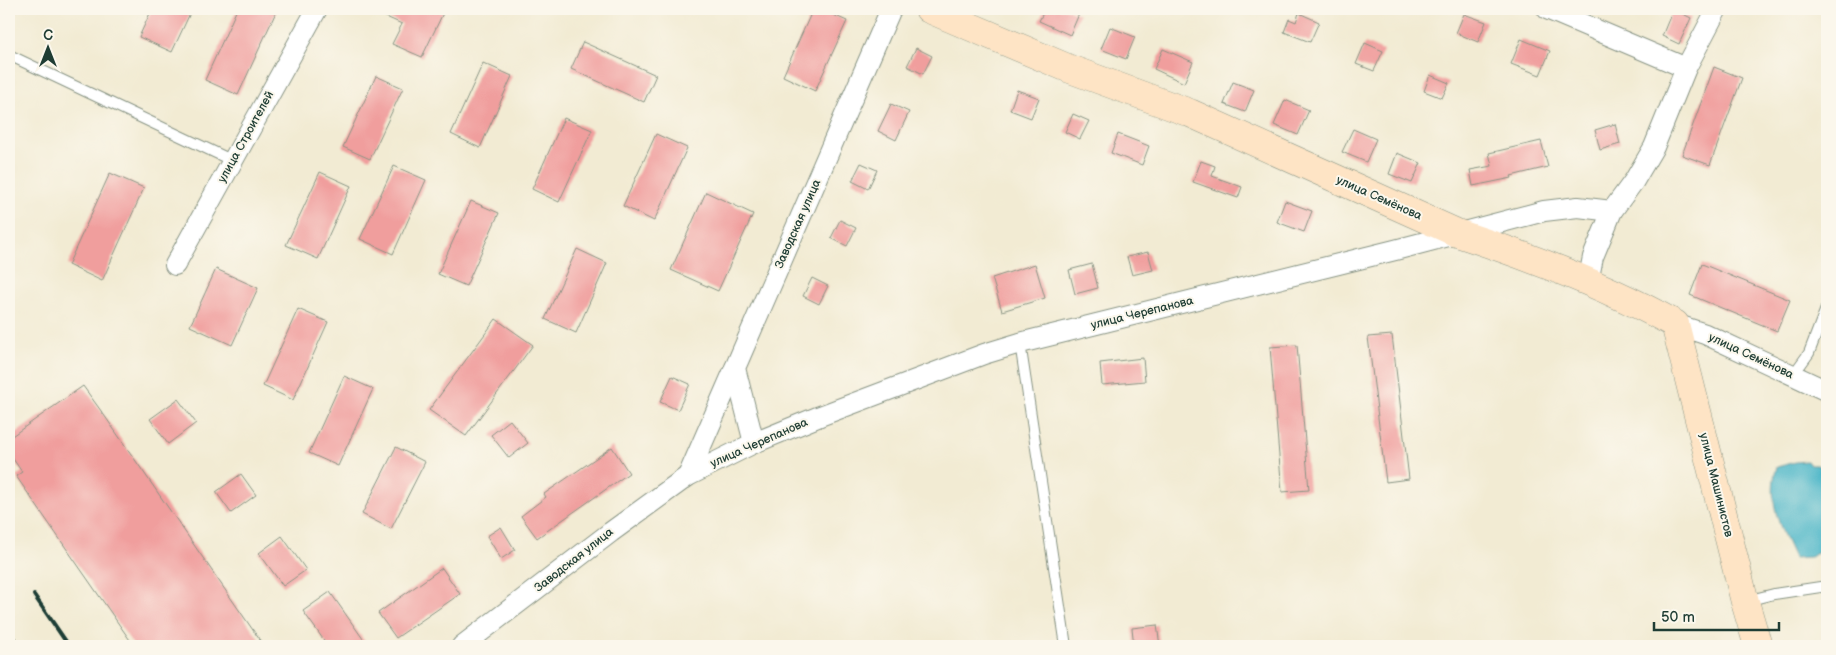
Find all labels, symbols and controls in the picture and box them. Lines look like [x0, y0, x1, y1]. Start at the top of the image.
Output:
north arrow [22, 22, 72, 72]
text: С [43, 27, 53, 44]
street label: улица Строителей [215, 88, 277, 185]
street label: улица Семёнова [1334, 172, 1424, 224]
street label: Заводская улица [772, 177, 824, 271]
street label: улица Черепанова [1089, 293, 1195, 333]
street label: улица Семёнова [1706, 330, 1796, 382]
street label: улица Черепанова [708, 415, 810, 471]
street label: улица Машинистов [1696, 431, 1736, 539]
street label: Заводская улица [532, 525, 616, 595]
scale bar [1654, 600, 1778, 632]
text: 50 m [1661, 608, 1695, 627]

